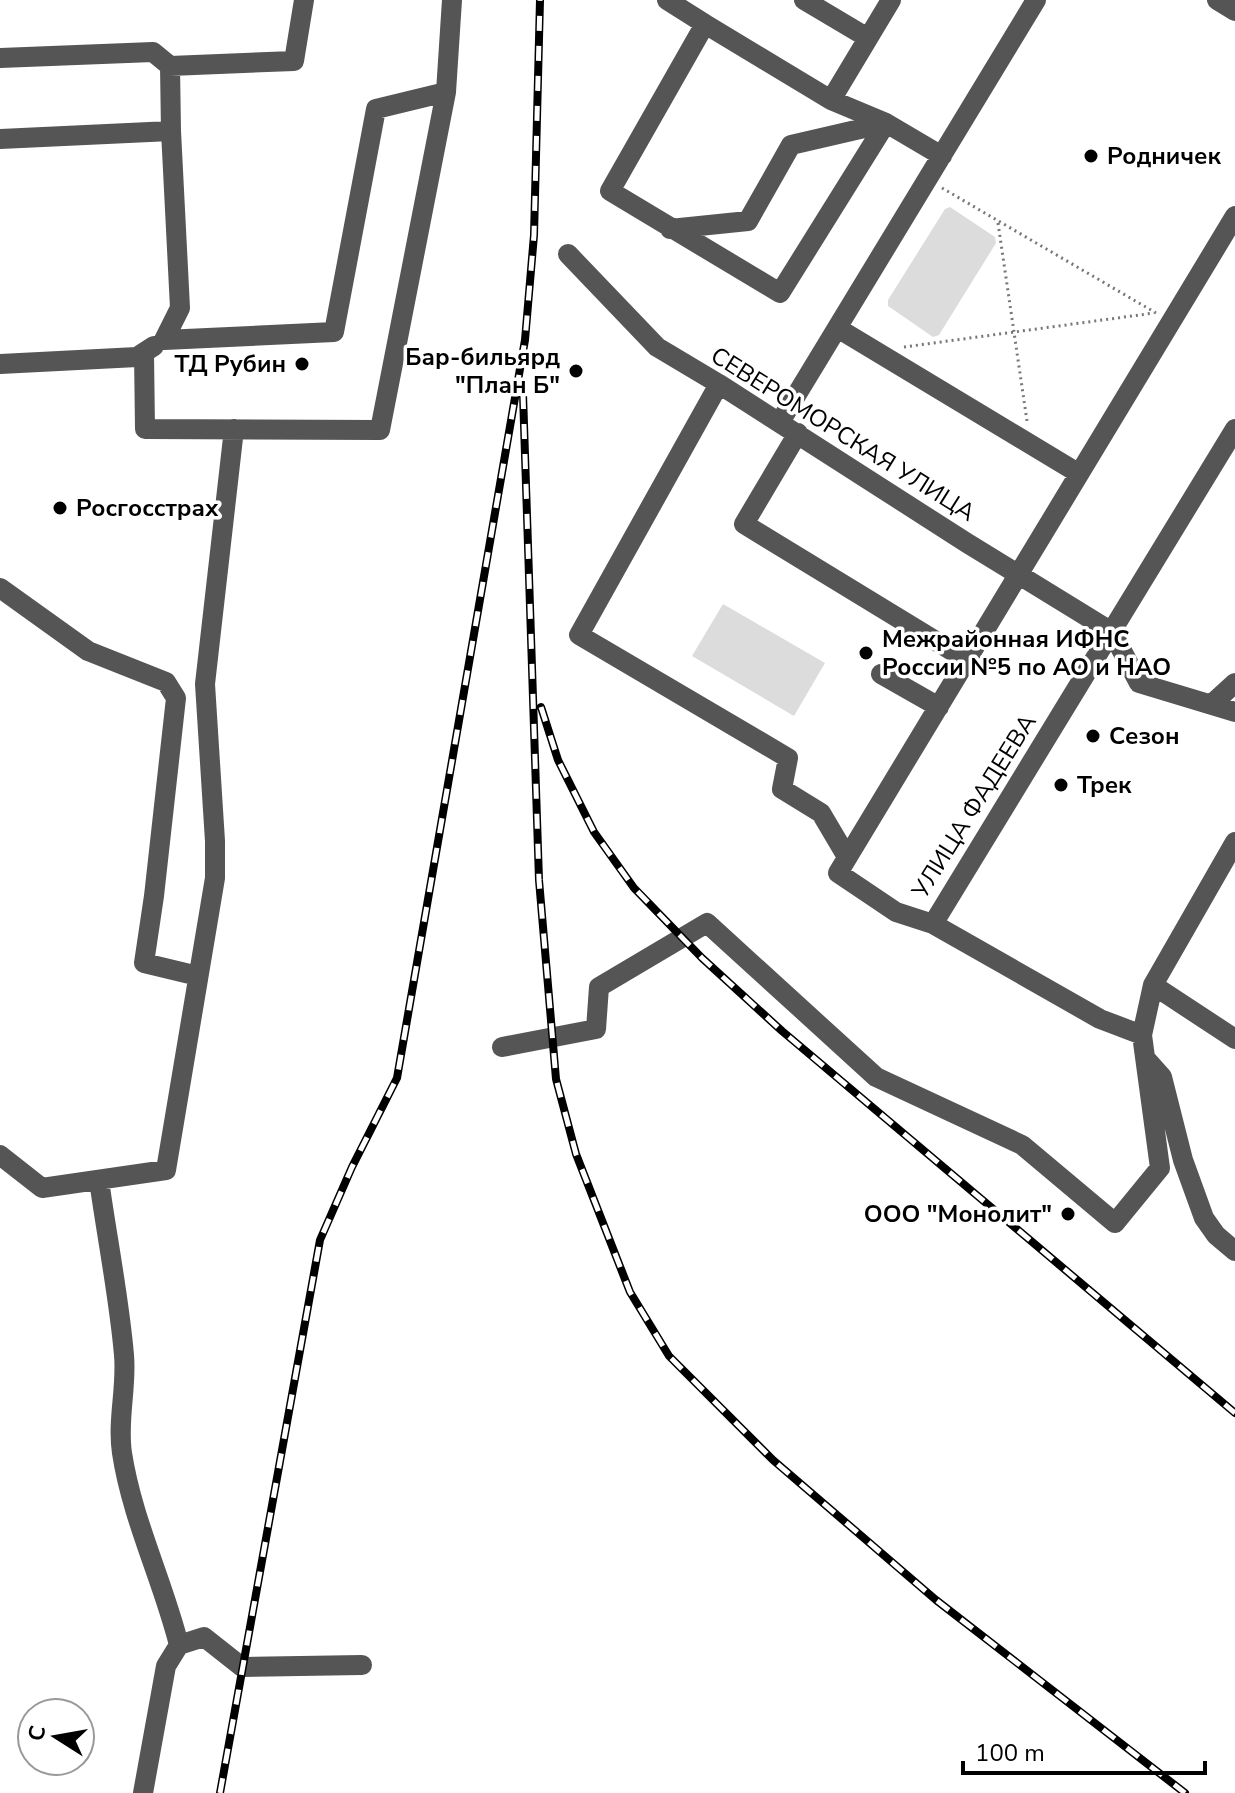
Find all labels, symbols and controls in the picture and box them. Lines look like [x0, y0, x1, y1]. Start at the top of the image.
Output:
place label: Родничек [1107, 140, 1221, 172]
marker: Родничек [1082, 147, 1100, 165]
street label: СЕВЕРОМОРСКАЯ УЛИЦА [705, 339, 982, 529]
place label: Бар-бильярд "План Б" [405, 341, 560, 401]
place label: ТД Рубин [174, 348, 286, 380]
marker: ТД Рубин [293, 355, 311, 373]
marker: Бар-бильярд "План Б" [567, 362, 585, 380]
place label: Росгосстрах [76, 492, 219, 524]
marker: Росгосстрах [51, 499, 69, 517]
place label: Межрайонная ИФНС России №5 по АО и НАО [882, 623, 1171, 683]
marker: Межрайонная ИФНС России №5 по АО и НАО [857, 644, 875, 662]
street label: УЛИЦА ФАДЕЕВА [904, 707, 1044, 905]
place label: Сезон [1109, 720, 1180, 752]
marker: Сезон [1084, 727, 1102, 745]
place label: Трек [1077, 769, 1132, 801]
marker: Трек [1052, 776, 1070, 794]
place label: ООО "Монолит" [864, 1198, 1052, 1230]
marker: ООО "Монолит" [1059, 1205, 1077, 1223]
north arrow [16, 1697, 96, 1777]
text: С [21, 1723, 54, 1744]
scale bar [963, 1725, 1205, 1775]
text: 100 m [975, 1737, 1045, 1769]

